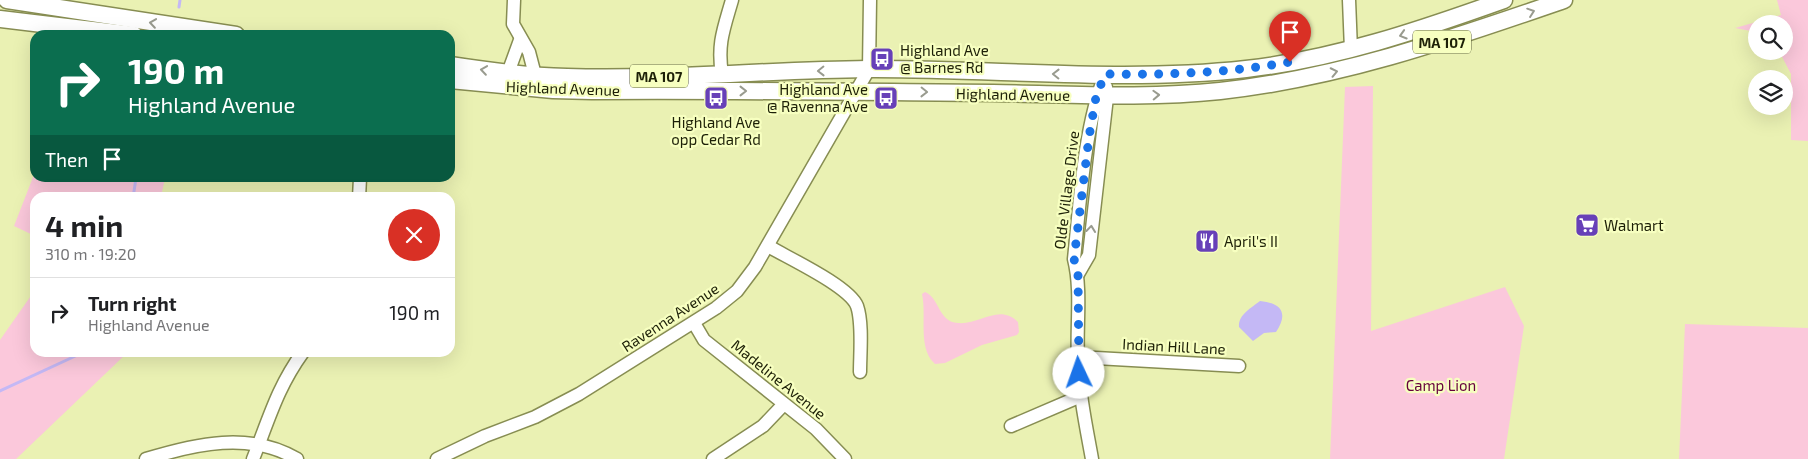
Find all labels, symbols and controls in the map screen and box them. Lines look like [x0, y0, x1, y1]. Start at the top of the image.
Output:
one-way arrow [1526, 7, 1534, 17]
pin [1269, 11, 1311, 62]
map controls [1748, 15, 1793, 115]
button: search [1748, 15, 1793, 60]
one-way arrow [148, 18, 156, 29]
icon: arrive [1276, 18, 1304, 46]
one-way arrow [1399, 29, 1407, 39]
road number: MA 107 [1413, 31, 1471, 54]
place label: Highland Ave @ Barnes Rd [900, 41, 989, 76]
bus stop icon: Highland Ave @ Barnes Rd [869, 46, 895, 72]
text: 190 m [128, 49, 224, 91]
icon: right [45, 50, 110, 115]
road number: MA 107 [630, 64, 688, 88]
one-way arrow [479, 65, 487, 76]
one-way arrow [816, 65, 824, 76]
one-way arrow [1330, 67, 1339, 78]
one-way arrow [1052, 69, 1060, 79]
button: layers [1748, 70, 1793, 115]
street label: Highland Avenue [506, 77, 620, 99]
place label: Highland Ave @ Ravenna Ave [767, 80, 868, 115]
street label: Highland Avenue [956, 84, 1070, 104]
bus stop icon: Highland Ave opp Cedar Rd [703, 85, 729, 111]
bus stop icon: Highland Ave @ Ravenna Ave [873, 85, 899, 111]
one-way arrow [740, 86, 747, 96]
one-way arrow [920, 87, 928, 97]
one-way arrow [1152, 89, 1160, 100]
text: Highland Avenue [128, 91, 295, 117]
place label: Highland Ave opp Cedar Rd [671, 113, 761, 148]
street label: Olde Village Drive [1050, 130, 1082, 250]
icon: arrive [98, 145, 126, 173]
text: Then [45, 148, 88, 171]
text: 4 min [45, 207, 123, 243]
button: close [388, 209, 440, 261]
supermarket icon: Walmart [1574, 212, 1600, 238]
place label: Walmart [1604, 216, 1664, 234]
one-way arrow [1085, 224, 1096, 232]
restaurant icon: April's II [1194, 228, 1220, 254]
place label: April's II [1224, 232, 1278, 250]
text: 310 m · 19:20 [45, 244, 136, 263]
street label: Ravenna Avenue [618, 279, 722, 355]
text: Turn right [88, 292, 176, 315]
icon: right [45, 299, 73, 327]
text: 190 m [389, 301, 440, 324]
text: Highland Avenue [88, 315, 210, 334]
street label: Indian Hill Lane [1122, 334, 1226, 358]
street label: Madeline Avenue [728, 335, 830, 423]
position arrow [1052, 346, 1104, 398]
park label: Camp Lion [1406, 376, 1476, 394]

